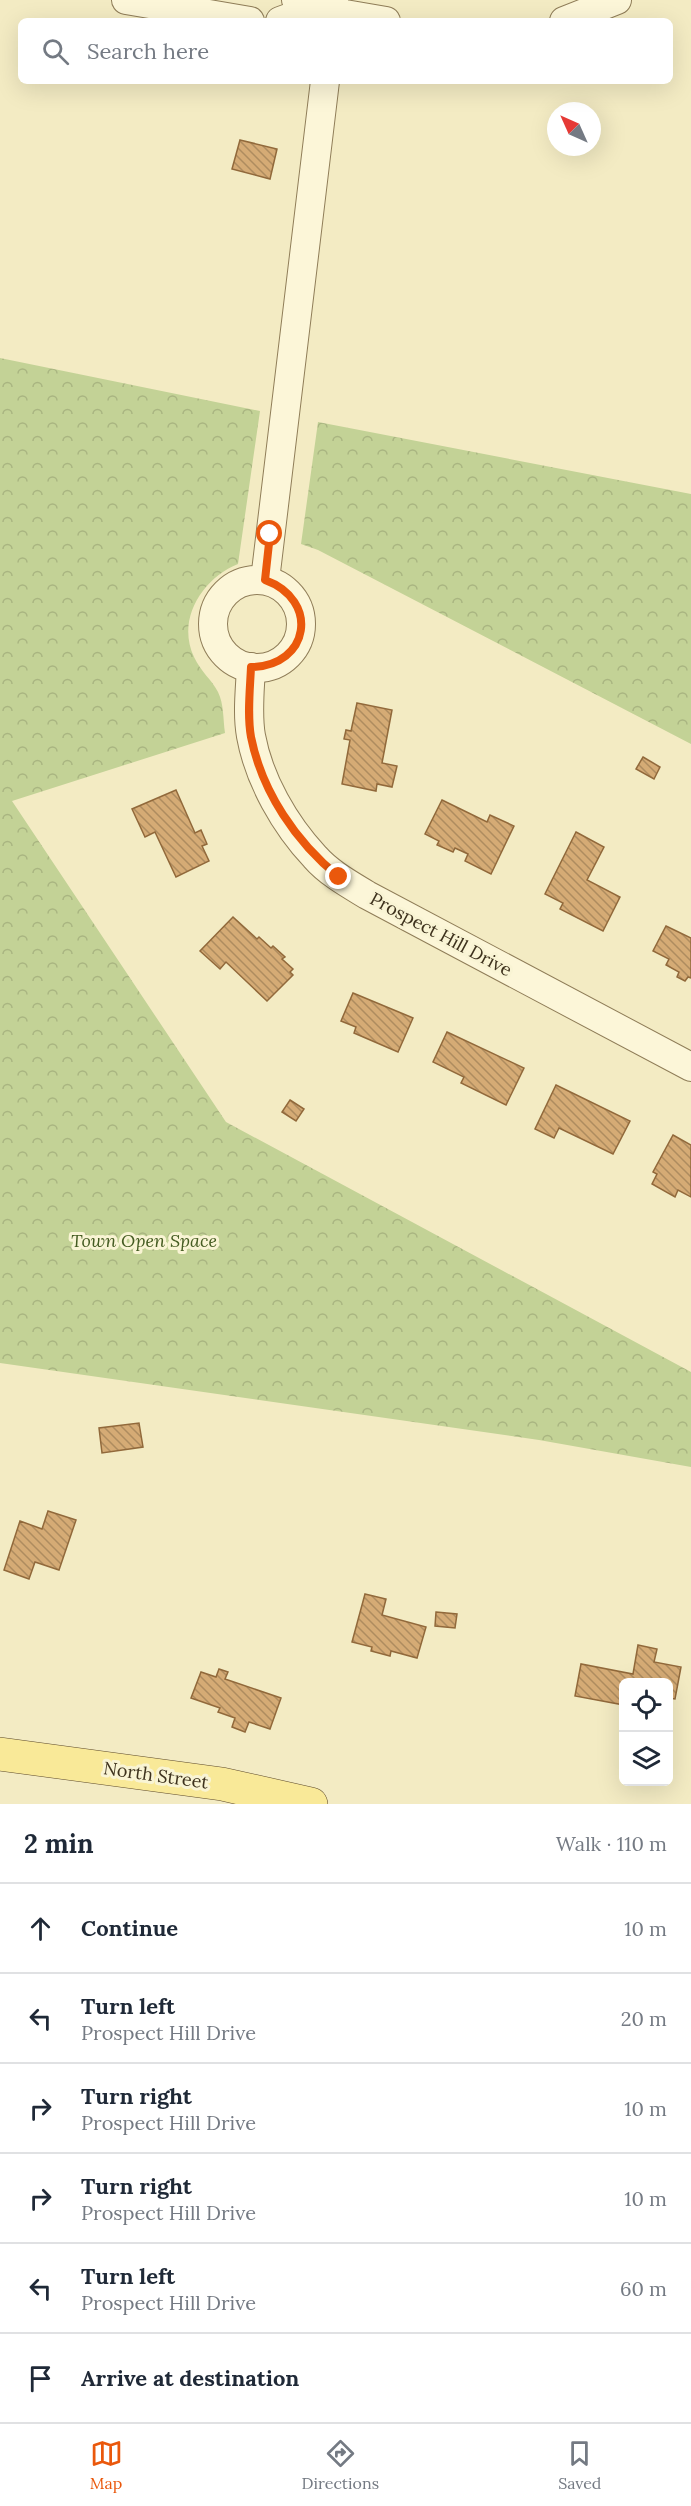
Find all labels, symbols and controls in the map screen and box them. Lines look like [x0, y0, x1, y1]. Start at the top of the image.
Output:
search box [18, 18, 673, 84]
icon: search [39, 35, 72, 68]
text: Search here [87, 37, 209, 65]
north arrow [547, 102, 601, 156]
route start [256, 520, 282, 546]
route end [325, 863, 351, 889]
street label: Prospect Hill Drive [366, 887, 516, 981]
park label: Town Open Space [71, 1229, 217, 1252]
map controls [619, 1678, 673, 1786]
button: locate [619, 1678, 673, 1732]
button: layers [619, 1732, 673, 1786]
street label: North Street [102, 1756, 210, 1794]
text: 2 min [24, 1827, 94, 1860]
text: Walk · 110 m [556, 1831, 667, 1856]
icon: ahead [24, 1912, 57, 1945]
text: Continue [81, 1914, 178, 1942]
text: 10 m [624, 1916, 667, 1941]
text: Turn left [81, 1992, 175, 2020]
icon: left [24, 2002, 57, 2035]
text: 20 m [621, 2006, 667, 2031]
text: Prospect Hill Drive [81, 2020, 256, 2045]
text: Turn right [81, 2082, 192, 2110]
icon: right [24, 2092, 57, 2125]
text: 10 m [624, 2096, 667, 2121]
text: Prospect Hill Drive [81, 2110, 256, 2135]
text: Turn right [81, 2172, 192, 2200]
icon: right [24, 2182, 57, 2215]
text: 10 m [624, 2186, 667, 2211]
text: Prospect Hill Drive [81, 2200, 256, 2225]
text: Turn left [81, 2262, 175, 2290]
icon: left [24, 2272, 57, 2305]
text: 60 m [620, 2276, 667, 2301]
text: Prospect Hill Drive [81, 2290, 256, 2315]
icon: arrive [24, 2362, 57, 2395]
text: Arrive at destination [81, 2364, 299, 2392]
tab: Map [90, 2437, 123, 2493]
tab: Directions [302, 2437, 379, 2493]
tab: Saved [558, 2437, 601, 2493]

